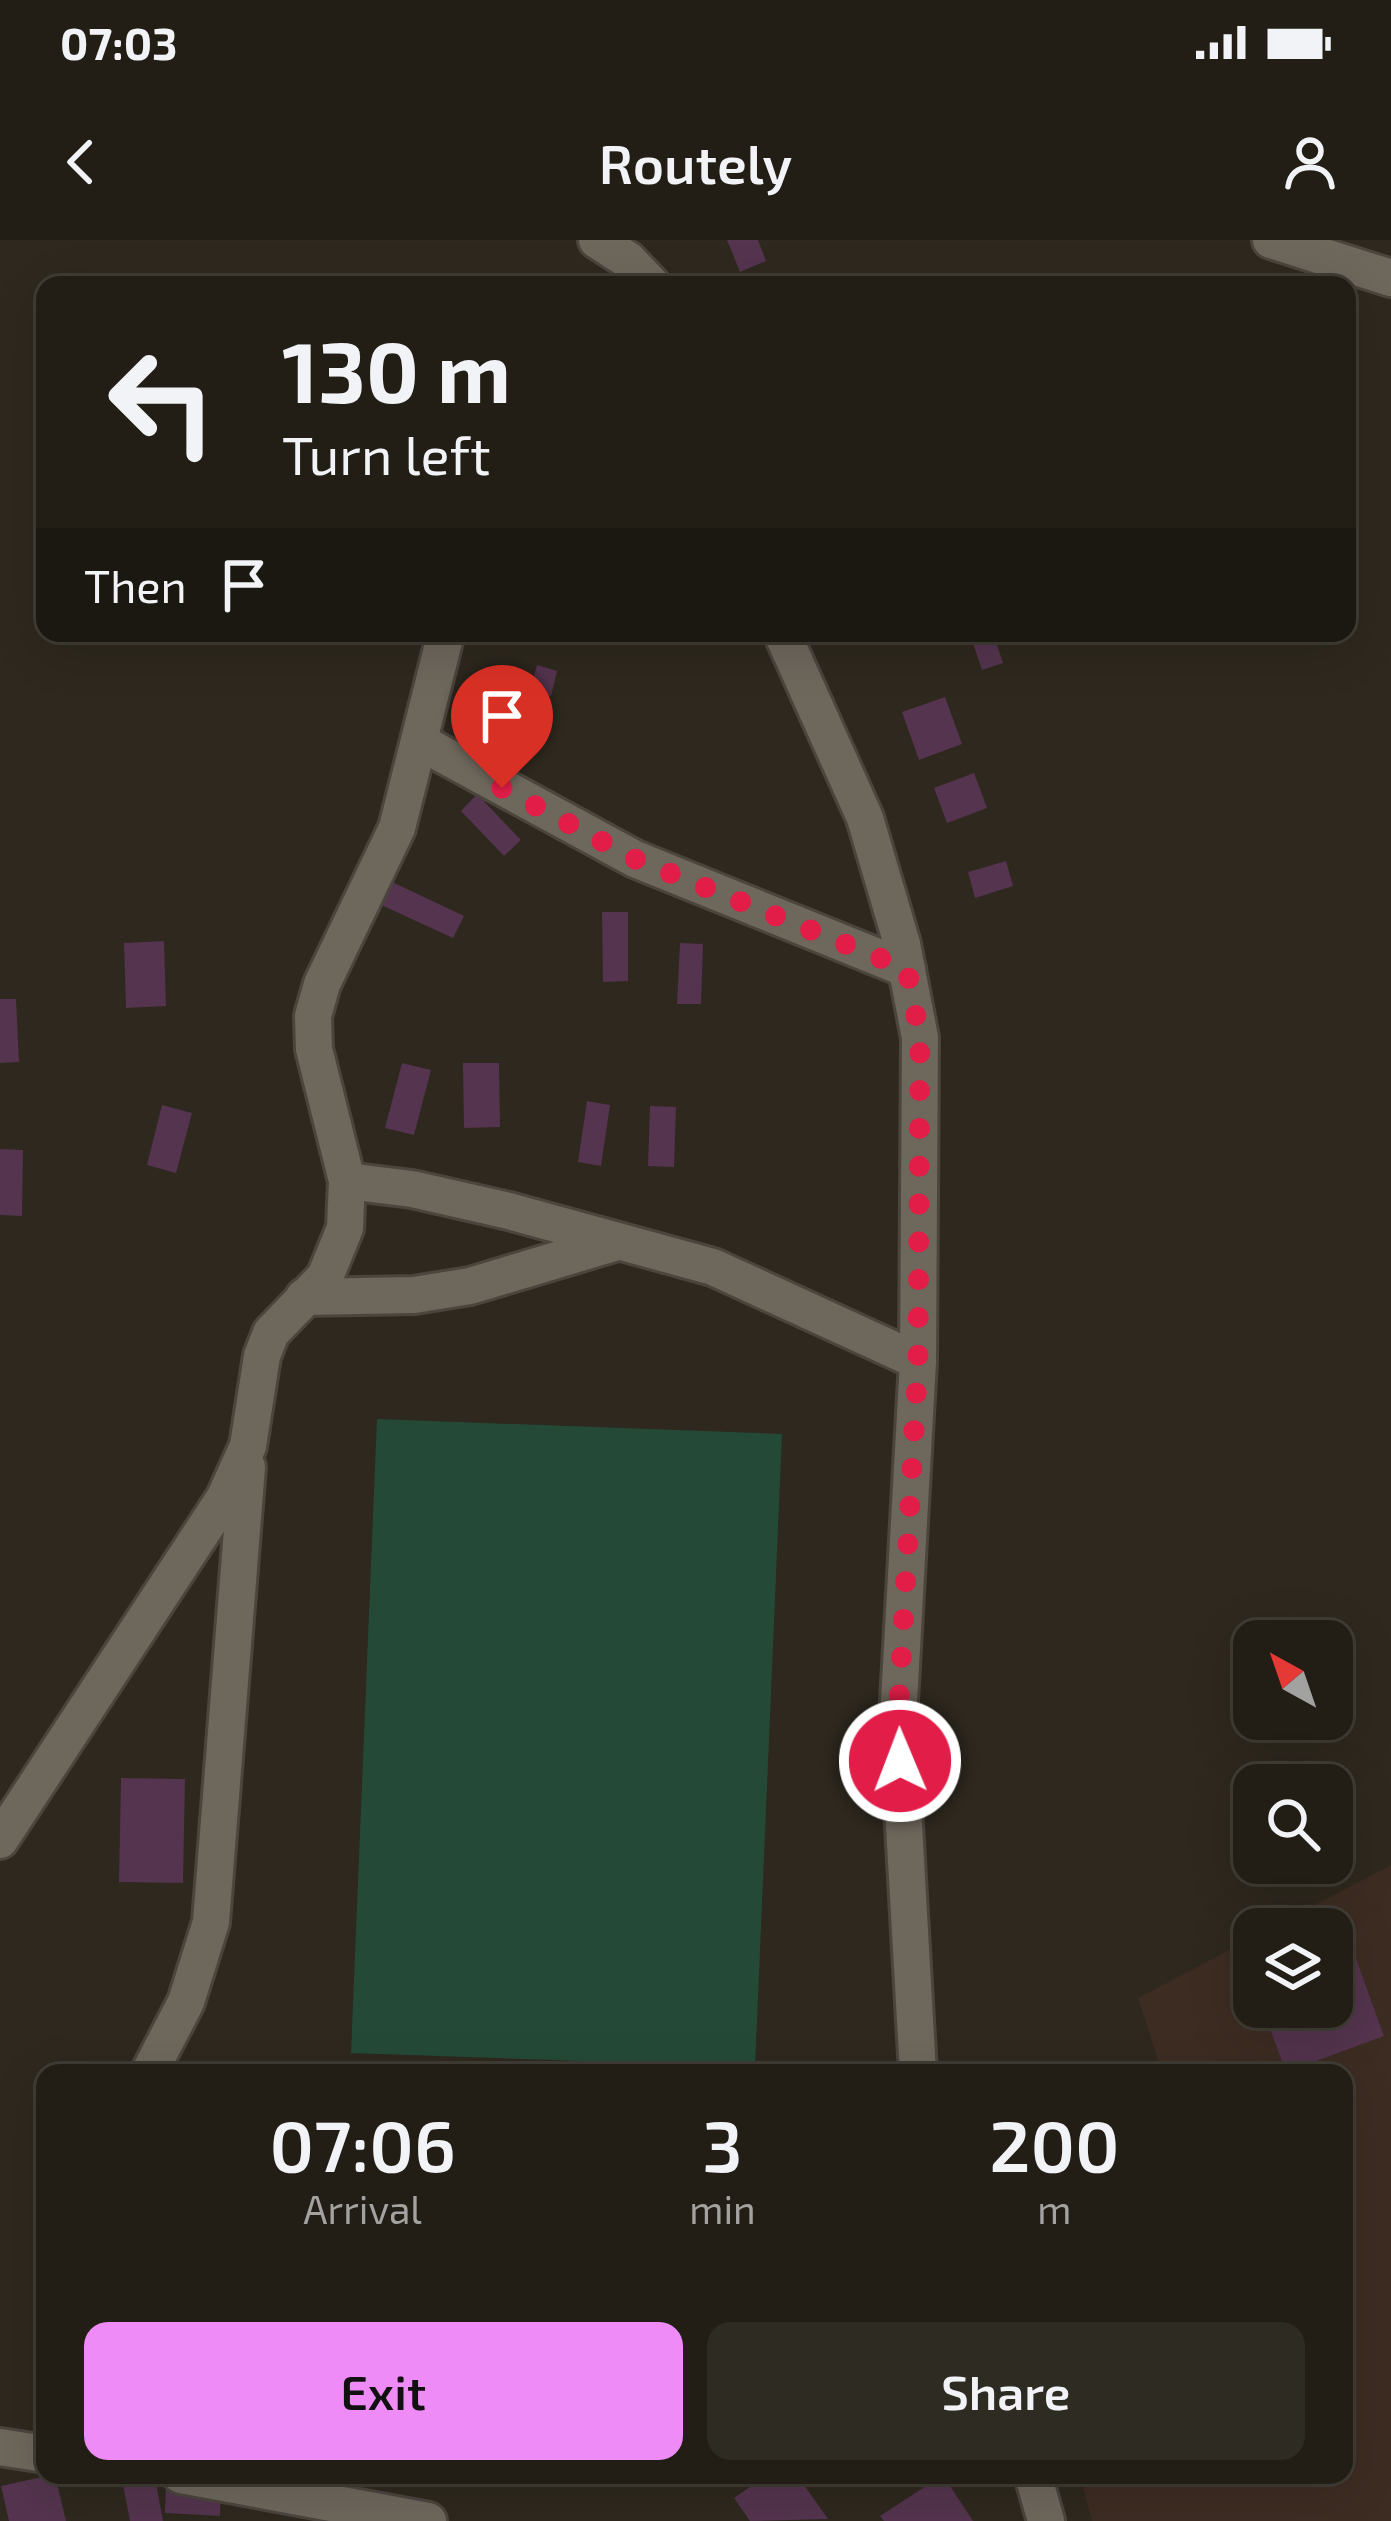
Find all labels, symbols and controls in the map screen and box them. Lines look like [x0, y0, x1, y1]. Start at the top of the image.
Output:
text: 07:03 [60, 15, 178, 69]
icon: back [48, 129, 114, 195]
icon: person [1277, 129, 1343, 195]
text: Routely [599, 130, 792, 195]
text: 130 m [282, 319, 511, 420]
icon: left [84, 324, 240, 480]
text: Turn left [282, 421, 491, 486]
icon: arrive [211, 552, 277, 618]
text: Then [84, 558, 187, 612]
pin [451, 665, 553, 788]
icon: arrive [469, 683, 535, 749]
north arrow [1233, 1620, 1353, 1740]
map controls [1233, 1620, 1353, 2028]
position arrow [837, 1698, 963, 1824]
button: search [1233, 1764, 1353, 1884]
button: layers [1233, 1908, 1353, 2028]
text: 07:06 [269, 2100, 456, 2186]
text: 3 [702, 2100, 743, 2186]
text: 200 [989, 2100, 1120, 2186]
text: Arrival [303, 2185, 422, 2232]
text: min [689, 2185, 756, 2232]
text: m [1037, 2185, 1071, 2232]
button: Exit [84, 2322, 683, 2460]
button: Share [707, 2322, 1305, 2460]

